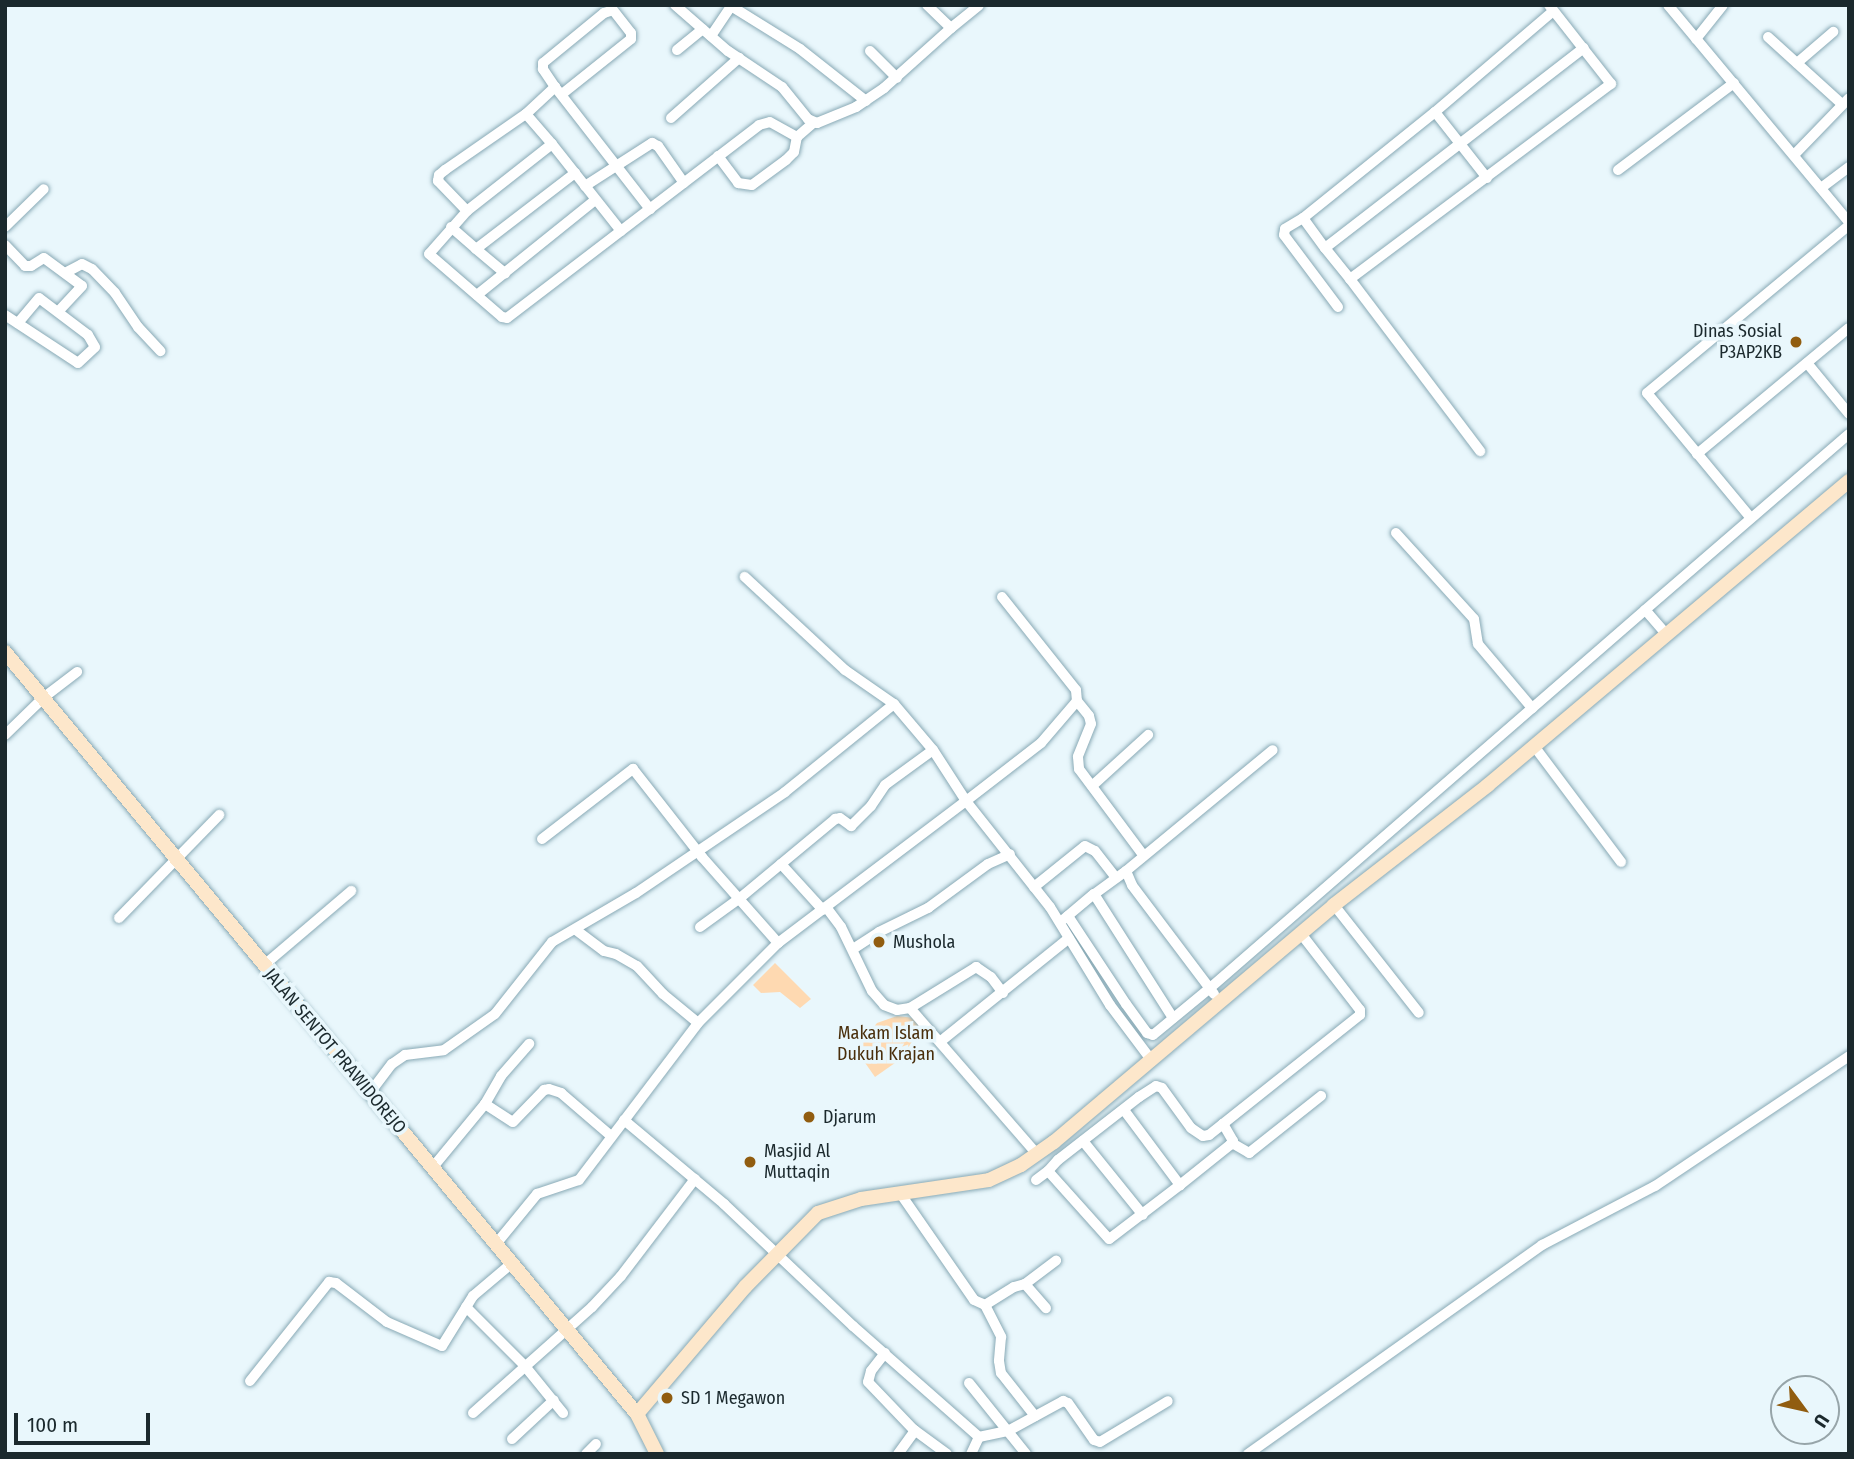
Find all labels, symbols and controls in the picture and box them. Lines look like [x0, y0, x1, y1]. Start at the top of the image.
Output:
place label: Dinas Sosial P3AP2KB [1693, 321, 1782, 364]
marker: Dinas Sosial P3AP2KB [1788, 334, 1804, 350]
place label: Mushola [893, 931, 955, 953]
marker: Mushola [871, 934, 887, 950]
street label: JALAN SENTOT PRAWIDOREJO [259, 964, 411, 1138]
park label: Makam Islam Dukuh Krajan [837, 1023, 935, 1066]
place label: Djarum [823, 1106, 876, 1128]
marker: Djarum [801, 1109, 817, 1125]
place label: Masjid Al Muttaqin [764, 1141, 830, 1184]
marker: Masjid Al Muttaqin [742, 1154, 758, 1170]
north arrow [1770, 1375, 1840, 1445]
place label: SD 1 Megawon [681, 1387, 785, 1409]
marker: SD 1 Megawon [659, 1390, 675, 1406]
scale bar [18, 1400, 154, 1444]
text: U [1809, 1410, 1834, 1432]
text: 100 m [27, 1412, 78, 1438]

